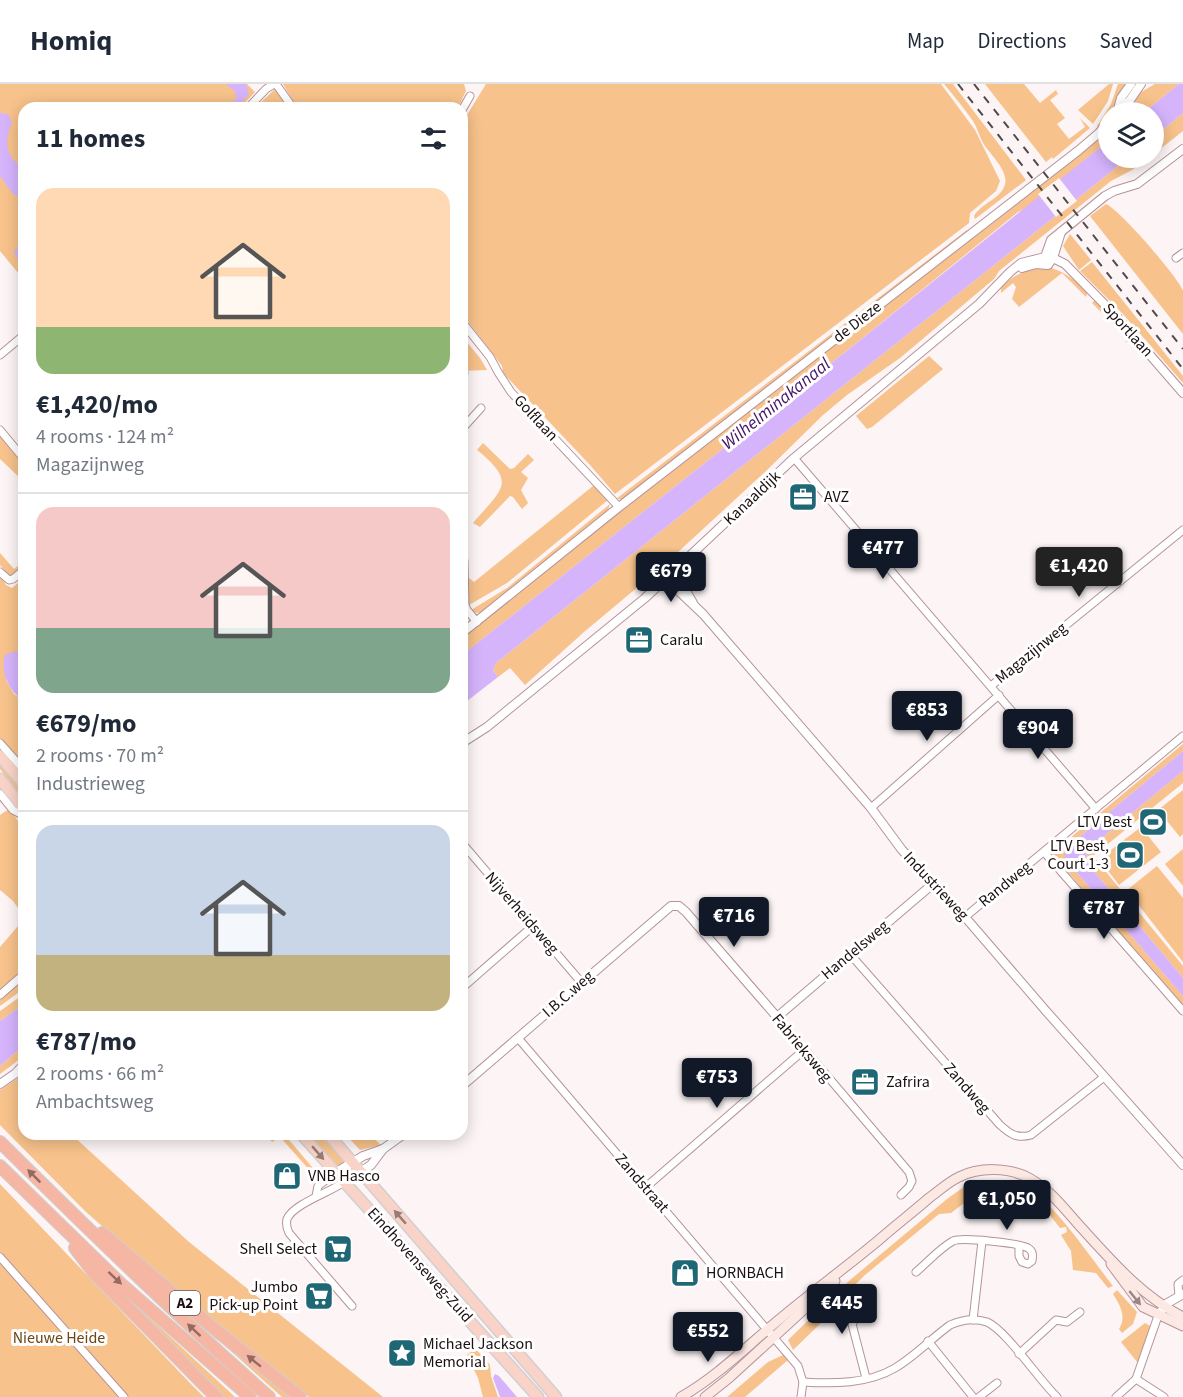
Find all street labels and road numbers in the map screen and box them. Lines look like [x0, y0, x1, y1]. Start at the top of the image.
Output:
street label: de Dieze [828, 296, 886, 348]
street label: Sportlaan [1098, 298, 1158, 362]
street label: Golflaan [509, 390, 563, 446]
street label: Kanaaldijk [719, 466, 786, 530]
street label: Magazijnweg [991, 617, 1071, 689]
street label: Industrieweg [898, 847, 974, 925]
street label: Randweg [974, 856, 1036, 912]
street label: Nijverheidsweg [480, 867, 564, 959]
street label: Handelsweg [816, 915, 894, 985]
street label: I.B.C.weg [538, 965, 598, 1023]
street label: Fabrieksweg [767, 1009, 837, 1087]
street label: Zandweg [939, 1058, 995, 1118]
street label: Zandstraat [610, 1148, 674, 1218]
street label: Eindhovenseweg-Zuid [362, 1203, 478, 1327]
road number: A2 [170, 1291, 200, 1315]

